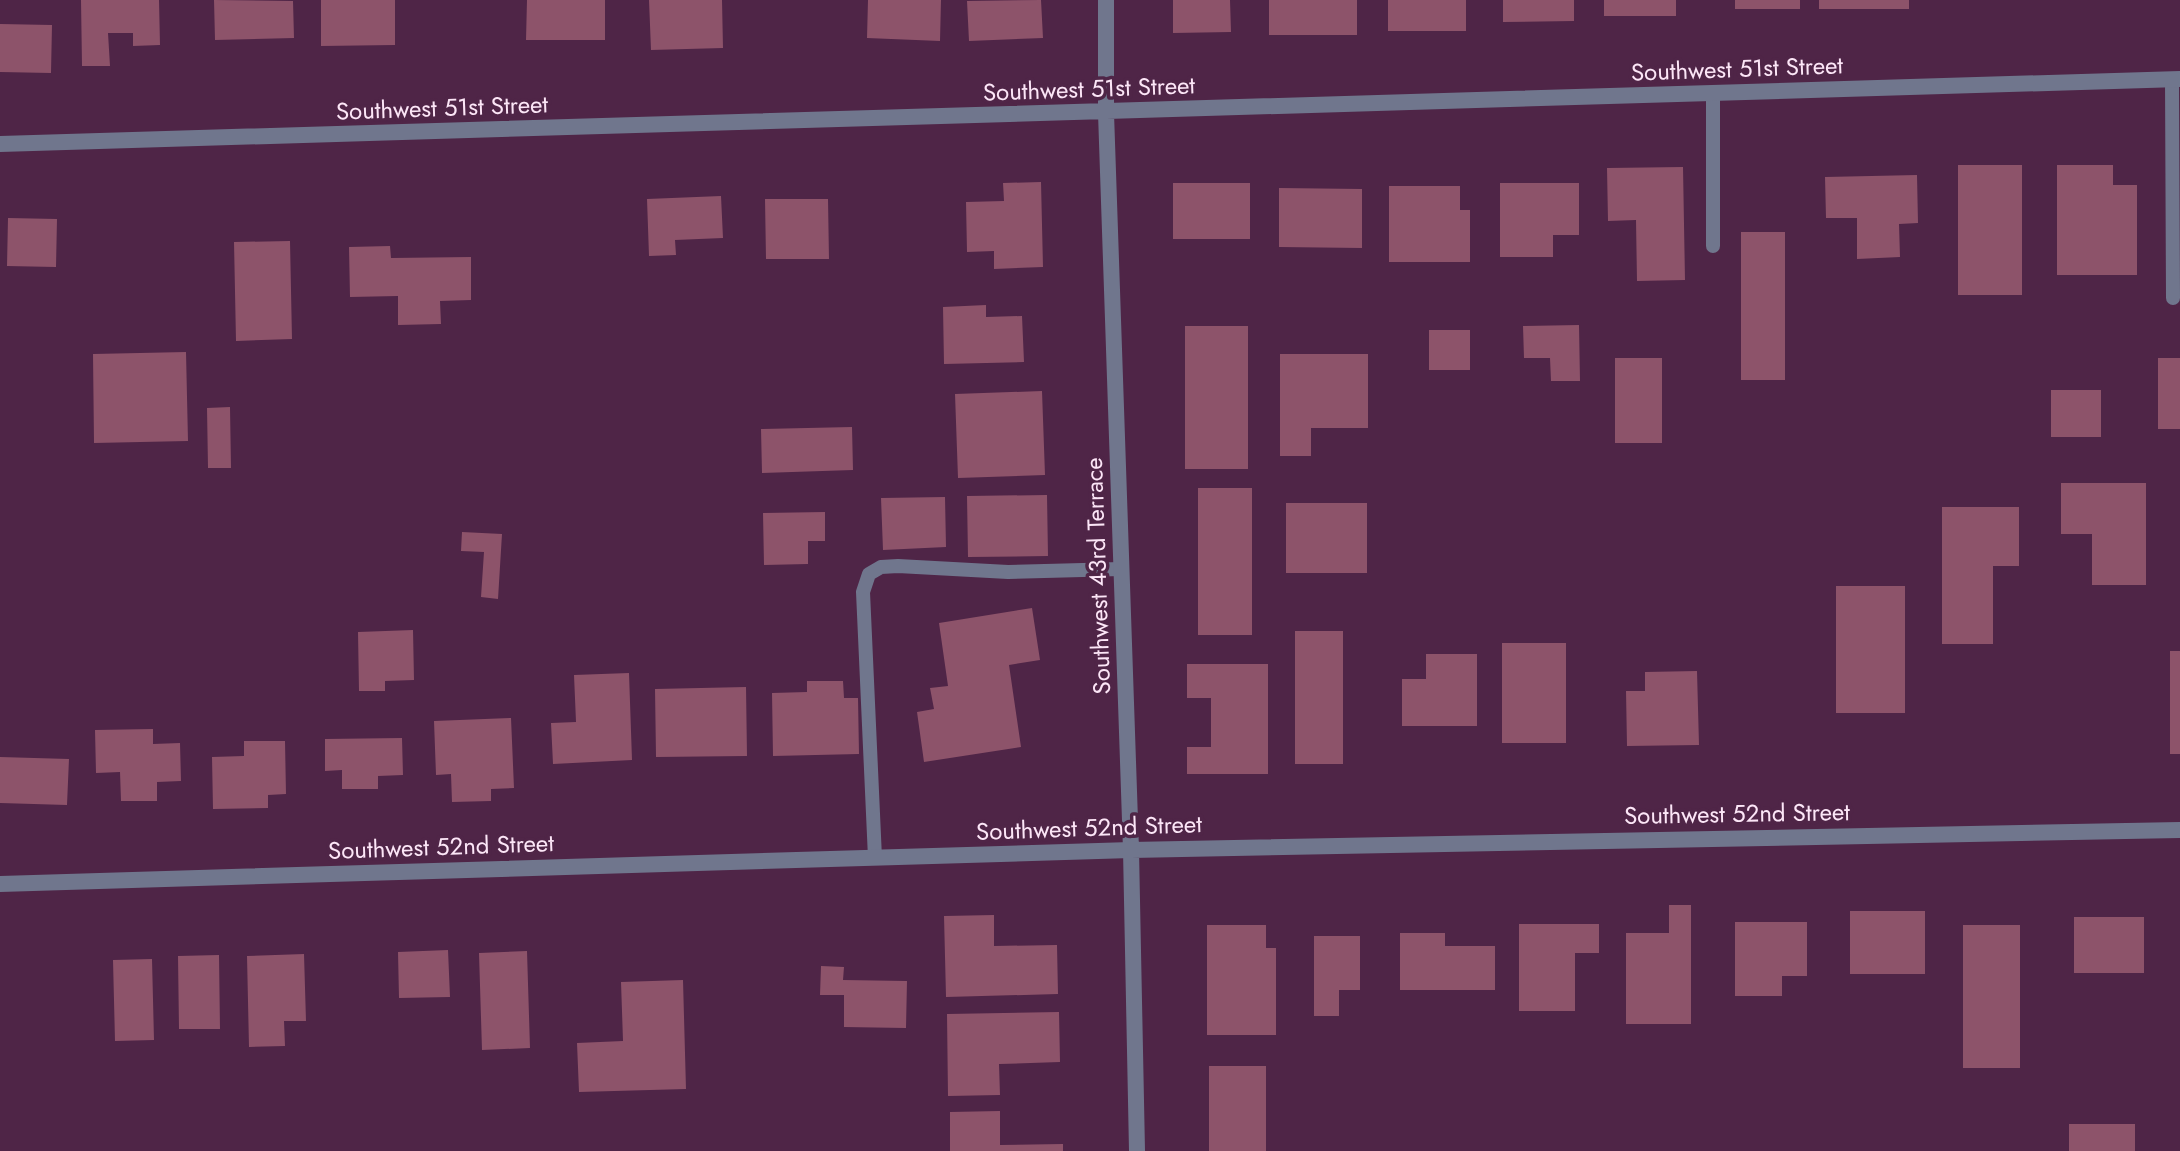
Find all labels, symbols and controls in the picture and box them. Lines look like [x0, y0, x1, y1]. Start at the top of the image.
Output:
street label: Southwest 51st Street [1630, 47, 1844, 90]
street label: Southwest 51st Street [982, 67, 1196, 110]
street label: Southwest 51st Street [335, 86, 549, 129]
street label: Southwest 43rd Terrace [1076, 457, 1119, 695]
street label: Southwest 52nd Street [1624, 794, 1851, 833]
street label: Southwest 52nd Street [975, 806, 1203, 849]
street label: Southwest 52nd Street [327, 825, 555, 868]

